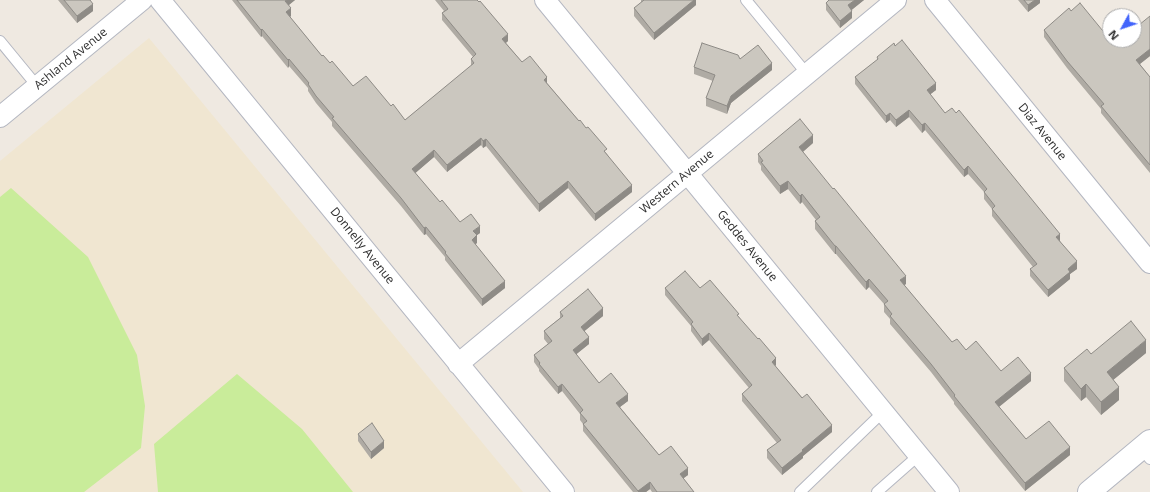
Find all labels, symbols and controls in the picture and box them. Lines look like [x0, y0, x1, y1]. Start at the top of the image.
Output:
north arrow [1102, 8, 1142, 48]
street label: Ashland Avenue [32, 25, 110, 93]
text: N [1105, 27, 1122, 44]
street label: Diaz Avenue [1015, 101, 1069, 163]
street label: Western Avenue [637, 147, 717, 217]
street label: Donnelly Avenue [327, 205, 397, 287]
street label: Geddes Avenue [714, 207, 780, 285]

